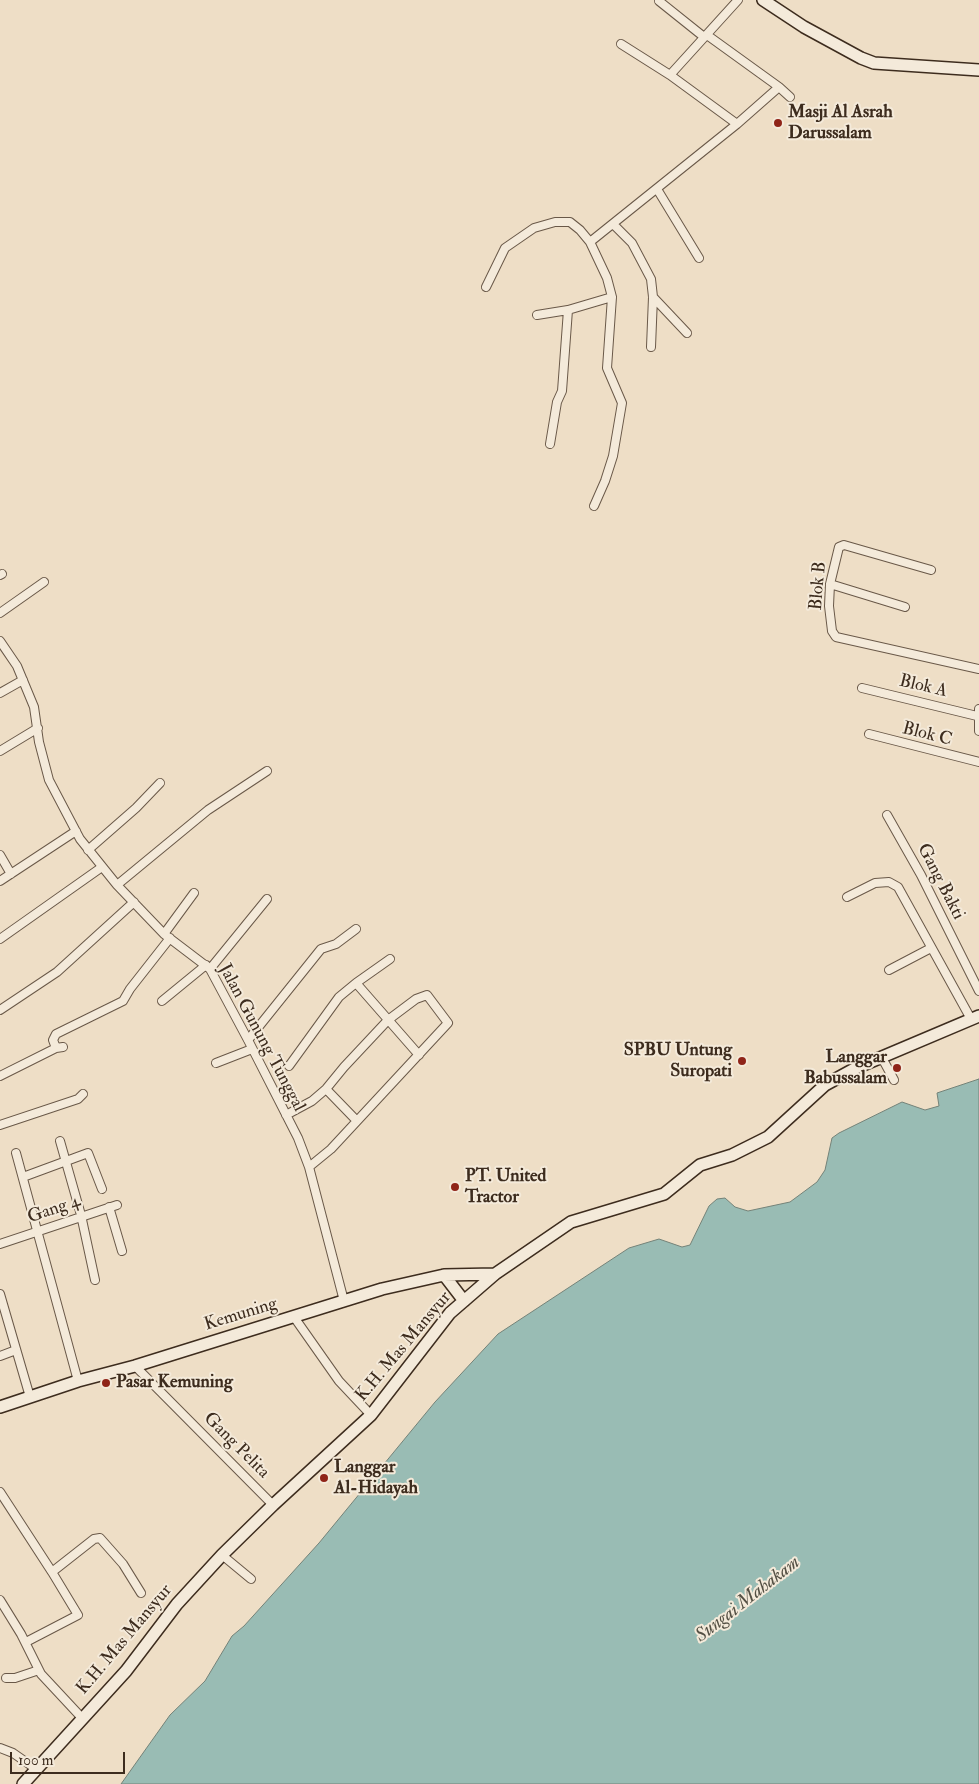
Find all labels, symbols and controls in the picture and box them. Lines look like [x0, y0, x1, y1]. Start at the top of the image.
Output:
place label: Masji Al Asrah Darussalam [788, 102, 893, 144]
marker: Masji Al Asrah Darussalam [772, 117, 784, 129]
street label: Blok B [806, 561, 832, 611]
street label: Blok A [897, 671, 949, 703]
street label: Blok C [900, 718, 954, 752]
street label: Gang Bakti [912, 840, 968, 924]
street label: Jalan Gunung Tunggal [213, 961, 309, 1115]
place label: SPBU Untung Suropati [624, 1040, 732, 1082]
place label: Langgar Babussalam [804, 1047, 887, 1090]
marker: SPBU Untung Suropati [736, 1055, 748, 1067]
marker: Langgar Babussalam [891, 1062, 903, 1074]
place label: PT. United Tractor [465, 1166, 546, 1208]
marker: PT. United Tractor [449, 1181, 461, 1193]
street label: Gang 4 [25, 1191, 83, 1229]
street label: K.H. Mas Mansyur [352, 1287, 456, 1407]
street label: Kemuning [202, 1294, 280, 1336]
place label: Pasar Kemuning [116, 1372, 233, 1394]
marker: Pasar Kemuning [100, 1377, 112, 1389]
street label: Gang Pelita [198, 1408, 274, 1484]
place label: Langgar Al-Hidayah [334, 1457, 418, 1500]
marker: Langgar Al-Hidayah [318, 1472, 330, 1484]
water label: Sungai Mahakam [691, 1552, 805, 1648]
street label: K.H. Mas Mansyur [73, 1580, 177, 1700]
scale bar [12, 1742, 128, 1774]
text: 100 m [18, 1751, 53, 1770]

